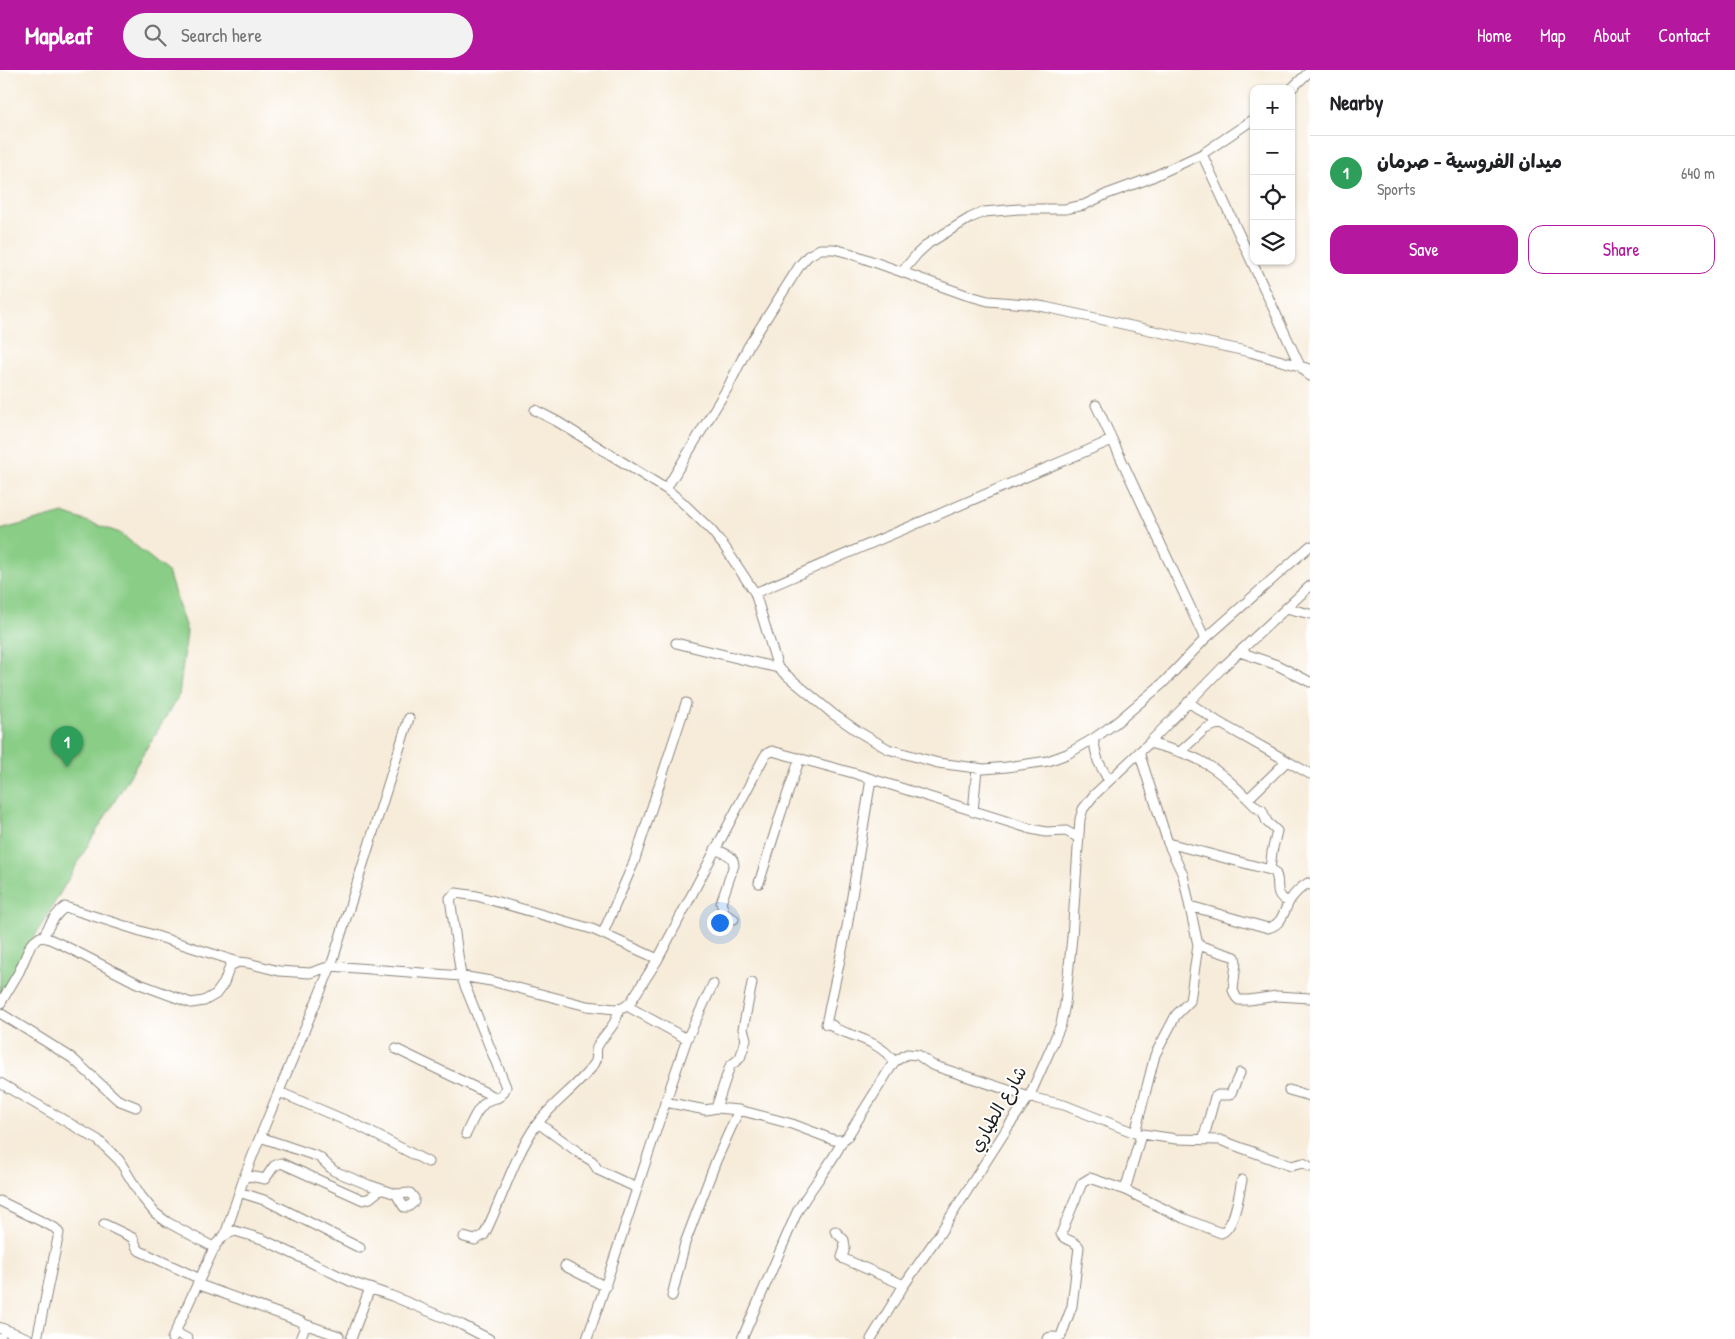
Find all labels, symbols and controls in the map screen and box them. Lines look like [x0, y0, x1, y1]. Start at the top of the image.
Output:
search box [123, 13, 473, 58]
text: Mapleaf [25, 19, 93, 51]
icon: search [141, 21, 169, 49]
text: Search here [181, 22, 262, 48]
text: Home [1477, 23, 1512, 48]
text: Map [1540, 23, 1565, 48]
text: About [1593, 23, 1630, 48]
text: Contact [1658, 23, 1710, 48]
map controls [1250, 85, 1295, 265]
button: + [1250, 85, 1295, 130]
text: Nearby [1330, 88, 1383, 117]
button: − [1250, 130, 1295, 175]
text: ميدان الفروسية - صرمان [1377, 148, 1562, 174]
text: 1 [1343, 162, 1349, 184]
text: 640 m [1681, 162, 1715, 184]
button: locate [1250, 175, 1295, 220]
text: Sports [1377, 178, 1415, 200]
button: layers [1250, 220, 1295, 265]
button: Save [1330, 225, 1518, 274]
button: Share [1528, 225, 1715, 274]
pin: 1 [51, 726, 83, 767]
your location [707, 910, 733, 936]
street label: شارع الطياري [963, 1061, 1033, 1157]

